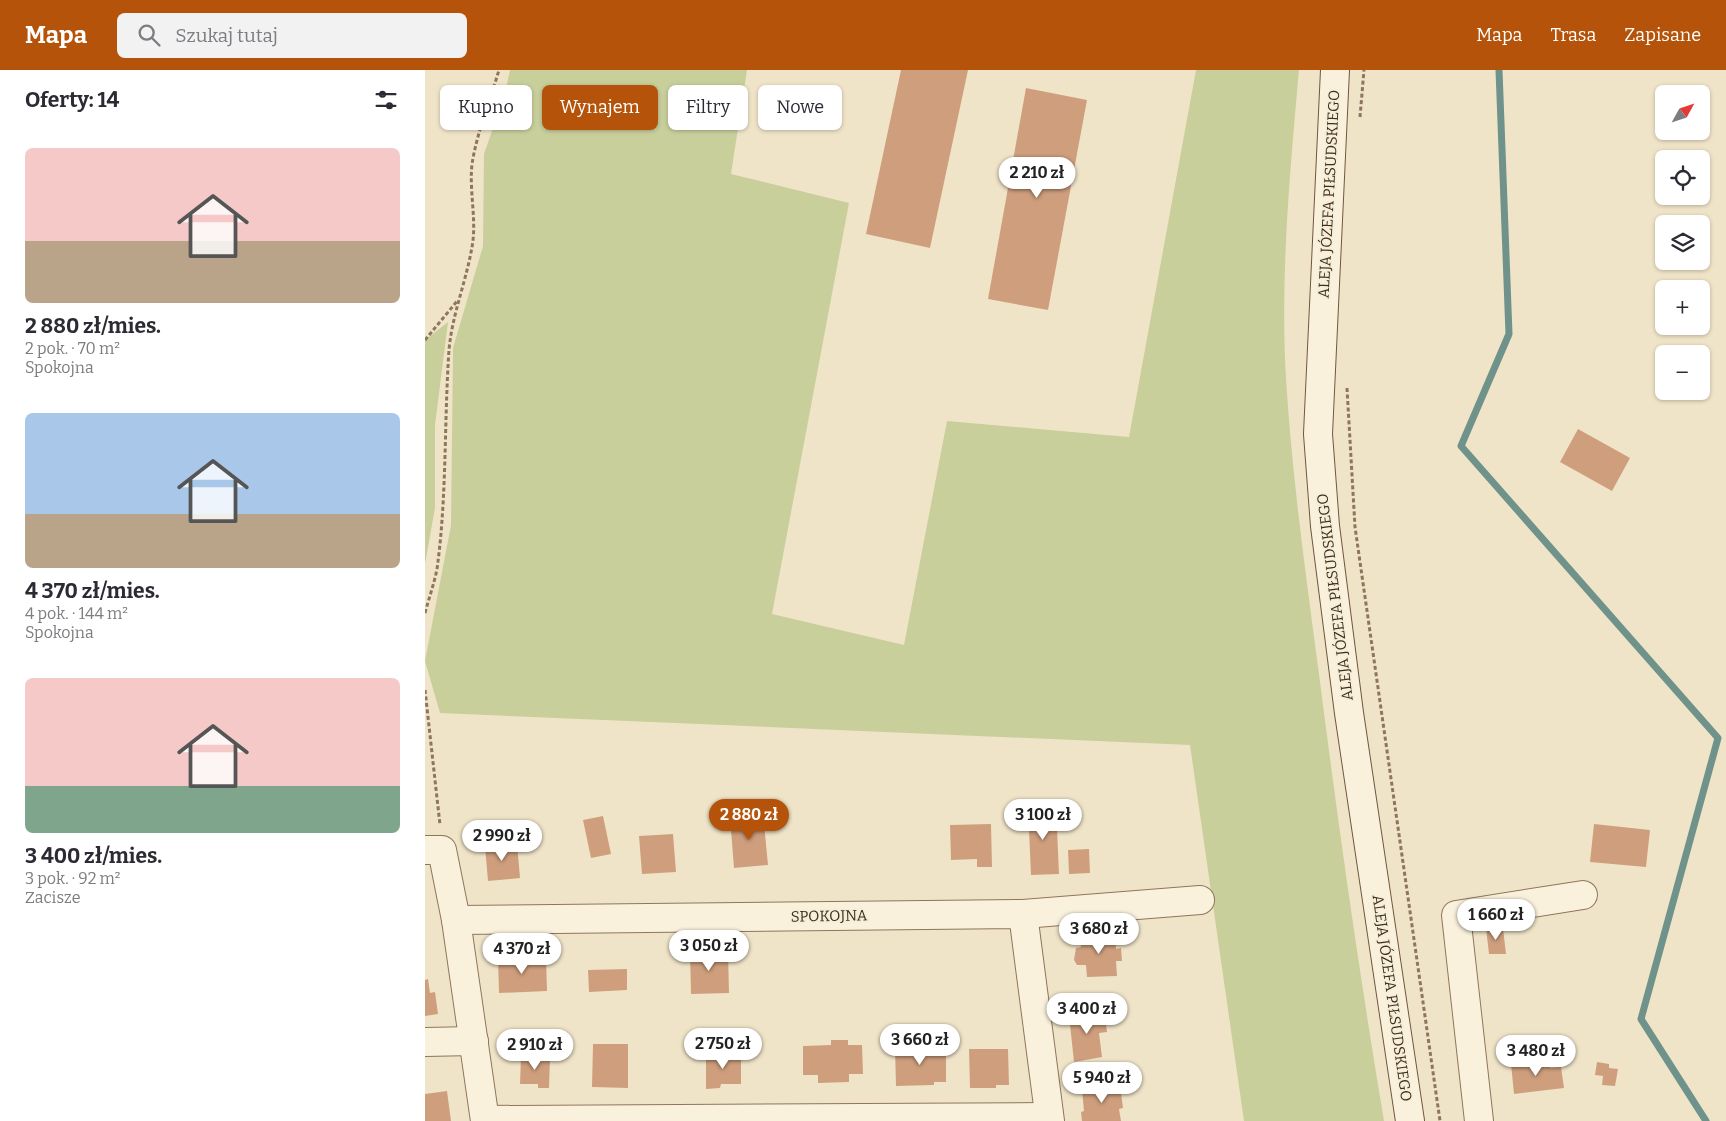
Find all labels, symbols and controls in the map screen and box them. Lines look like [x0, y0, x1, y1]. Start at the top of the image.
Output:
search box [117, 13, 467, 58]
text: Mapa [25, 21, 87, 49]
icon: search [135, 21, 163, 49]
text: Szukaj tutaj [175, 24, 278, 47]
text: Mapa [1476, 24, 1522, 46]
text: Trasa [1550, 24, 1596, 46]
text: Zapisane [1624, 24, 1701, 46]
chip: Kupno [440, 85, 532, 130]
chip: Wynajem [542, 85, 658, 130]
chip: Filtry [668, 85, 748, 130]
chip: Nowe [758, 85, 842, 130]
north arrow [1655, 85, 1710, 140]
map controls [1655, 85, 1710, 400]
icon: filters [372, 86, 400, 114]
text: Oferty: 14 [25, 87, 119, 113]
street label: ALEJA JÓZEFA PIŁSUDSKIEGO [1315, 89, 1343, 299]
button: locate [1655, 150, 1710, 205]
pin: 2 210 zł [985, 156, 1089, 199]
text: 2 210 zł [1010, 163, 1064, 182]
icon: home [168, 181, 258, 271]
button: layers [1655, 215, 1710, 270]
button: + [1655, 280, 1710, 335]
text: 2 880 zł/mies. [25, 313, 161, 339]
text: 2 pok. · 70 m² [25, 339, 120, 358]
button: − [1655, 345, 1710, 400]
text: Spokojna [25, 358, 94, 377]
icon: home [168, 446, 258, 536]
street label: ALEJA JÓZEFA PIŁSUDSKIEGO [1313, 492, 1357, 702]
text: 4 370 zł/mies. [25, 578, 160, 604]
text: 4 pok. · 144 m² [25, 604, 128, 623]
text: Spokojna [25, 623, 94, 642]
icon: home [168, 711, 258, 801]
pin: 2 880 zł [697, 798, 801, 841]
pin: 3 100 zł [991, 798, 1095, 841]
text: 2 880 zł [720, 805, 778, 824]
text: 3 100 zł [1015, 805, 1071, 824]
pin: 2 990 zł [450, 820, 554, 862]
text: 2 990 zł [473, 826, 531, 845]
text: 3 400 zł/mies. [25, 843, 162, 869]
text: 3 pok. · 92 m² [25, 869, 121, 888]
text: Zacisze [25, 888, 80, 907]
street label: ALEJA JÓZEFA PIŁSUDSKIEGO [1369, 893, 1415, 1103]
pin: 1 660 zł [1444, 898, 1548, 941]
text: 1 660 zł [1468, 905, 1524, 924]
street label: SPOKOJNA [791, 906, 868, 926]
pin: 3 680 zł [1047, 912, 1151, 955]
text: 3 680 zł [1070, 919, 1128, 938]
pin: 3 050 zł [657, 930, 761, 972]
pin: 4 370 zł [470, 932, 574, 975]
text: 3 050 zł [680, 936, 738, 955]
text: 4 370 zł [493, 939, 551, 958]
pin: 3 400 zł [1035, 992, 1139, 1035]
text: 3 400 zł [1057, 999, 1117, 1018]
pin: 3 660 zł [868, 1024, 972, 1066]
pin: 2 910 zł [483, 1028, 587, 1071]
pin: 2 750 zł [671, 1028, 775, 1070]
text: 3 660 zł [891, 1030, 949, 1049]
text: 2 750 zł [695, 1034, 751, 1053]
pin: 3 480 zł [1484, 1034, 1588, 1077]
text: 2 910 zł [507, 1035, 563, 1054]
text: 3 480 zł [1507, 1041, 1565, 1060]
pin: 5 940 zł [1050, 1062, 1154, 1104]
text: 5 940 zł [1073, 1068, 1131, 1087]

